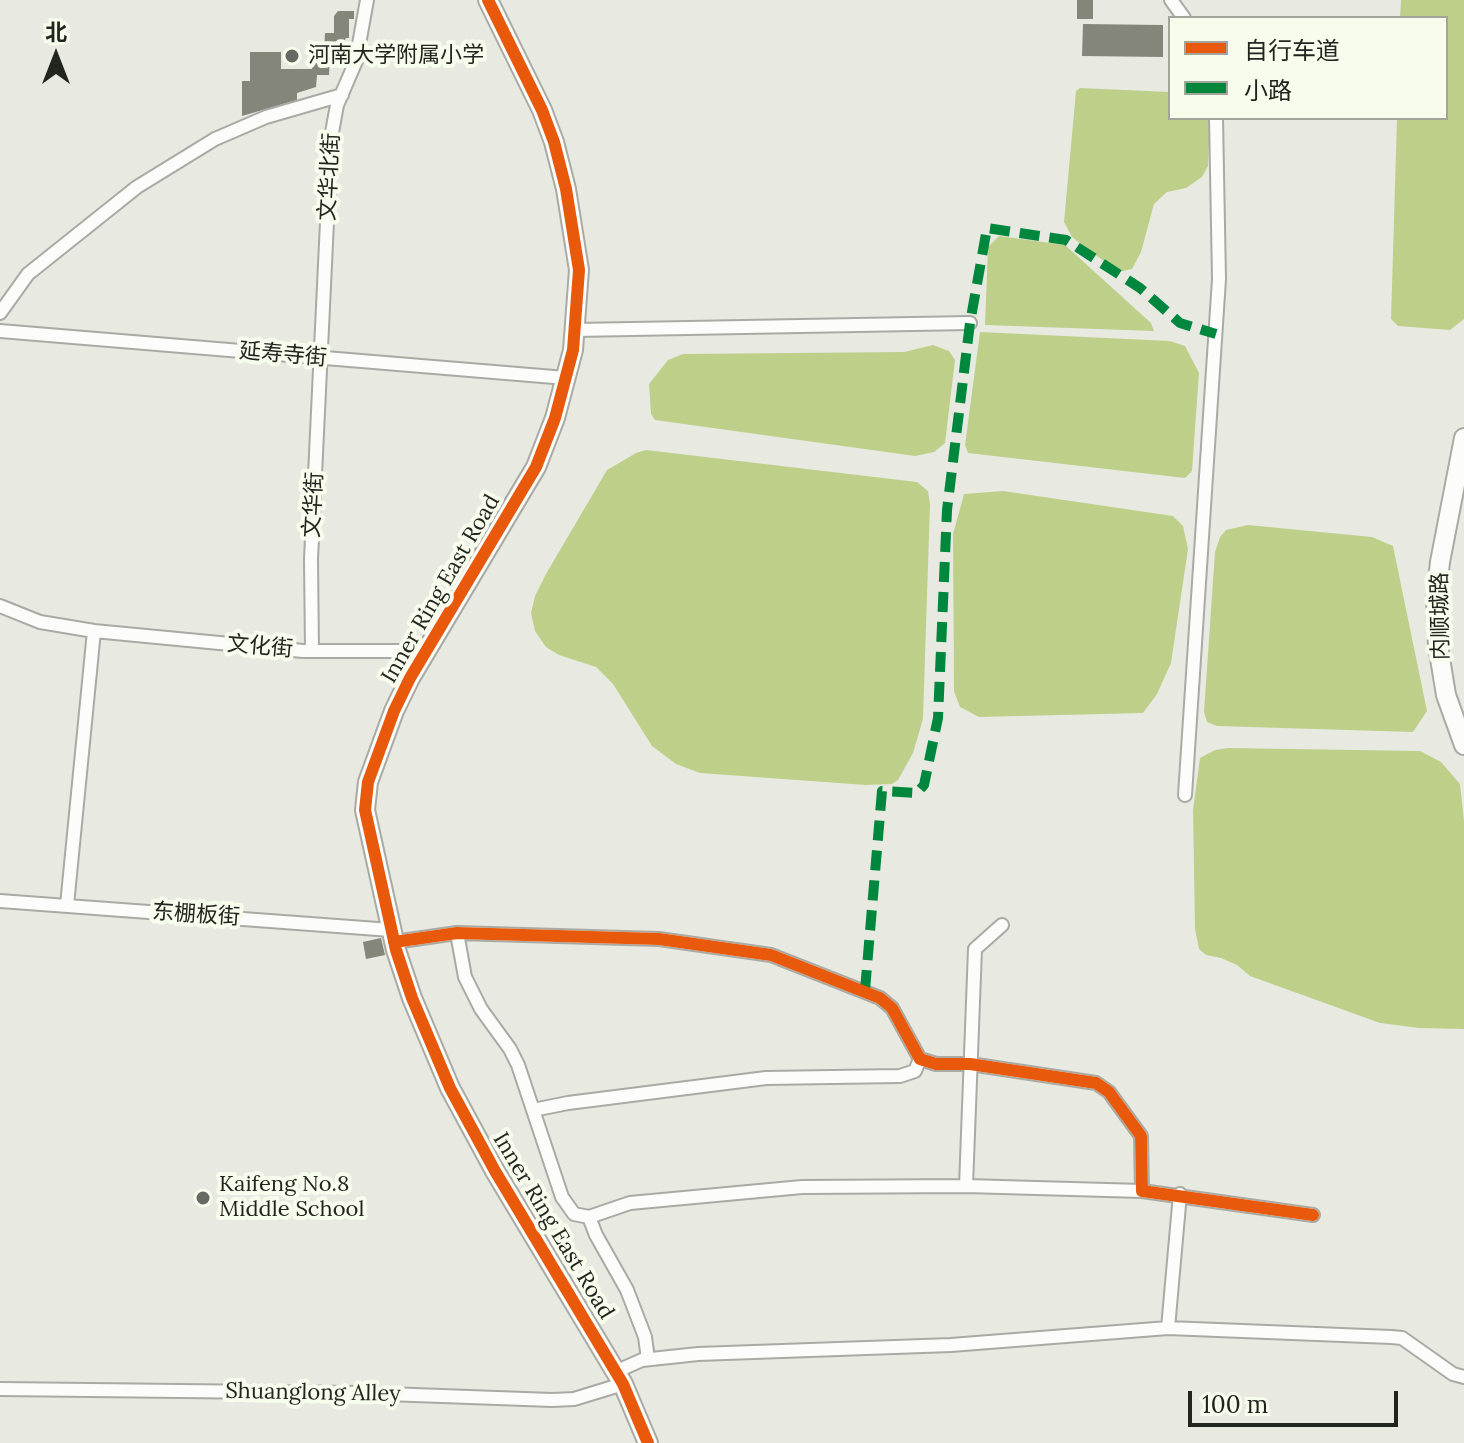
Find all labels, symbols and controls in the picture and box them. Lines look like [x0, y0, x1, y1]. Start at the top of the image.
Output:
north arrow [16, 16, 96, 96]
legend [1168, 16, 1448, 120]
text: 北 [45, 18, 67, 46]
text: 自行车道 [1244, 35, 1340, 66]
place label: 河南大学附属小学 [308, 43, 484, 69]
marker: 河南大学附属小学 [283, 47, 301, 65]
text: 小路 [1244, 75, 1292, 106]
street label: 文华北街 [315, 132, 345, 222]
street label: 延寿寺街 [238, 338, 328, 372]
street label: 文华街 [299, 471, 329, 539]
street label: Inner Ring East Road [376, 490, 506, 688]
street label: 内顺城路 [1427, 572, 1455, 660]
street label: 文化街 [226, 631, 294, 663]
street label: 东棚板街 [151, 899, 241, 931]
street label: Inner Ring East Road [487, 1128, 619, 1324]
place label: Kaifeng No.8 Middle School [219, 1172, 364, 1224]
marker: Kaifeng No.8 Middle School [194, 1189, 212, 1207]
scale bar [1192, 1375, 1402, 1425]
street label: Shuanglong Alley [225, 1378, 401, 1408]
text: 100 m [1202, 1389, 1268, 1420]

